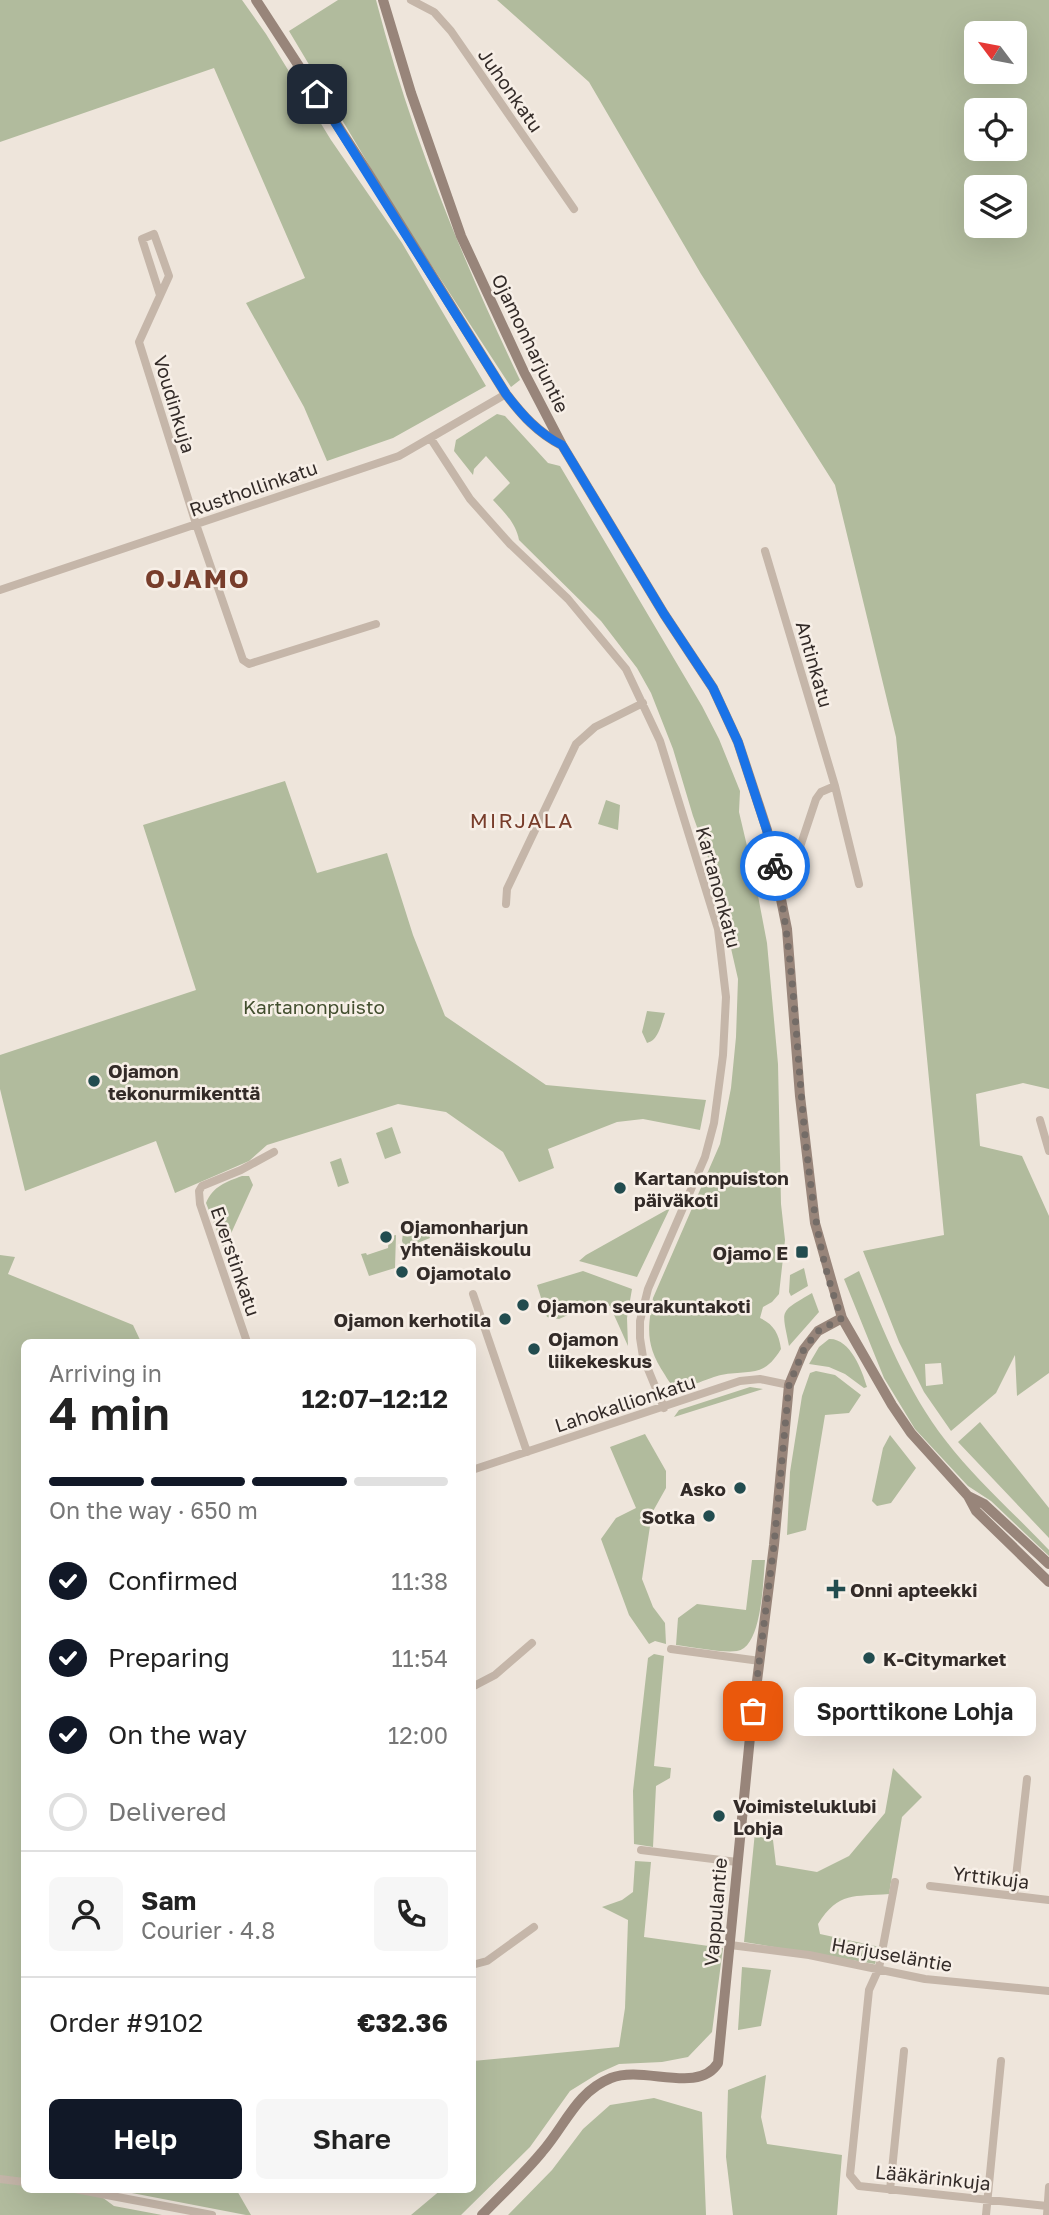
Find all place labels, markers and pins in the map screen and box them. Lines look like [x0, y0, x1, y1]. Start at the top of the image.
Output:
pin [287, 64, 347, 124]
place label: Ojamon tekonurmikenttä [108, 1059, 260, 1104]
marker: Ojamon tekonurmikenttä [86, 1073, 102, 1089]
place label: Kartanonpuiston päiväkoti [634, 1166, 789, 1211]
marker: Kartanonpuiston päiväkoti [612, 1180, 628, 1196]
place label: Ojamonharjun yhtenäiskoulu [400, 1215, 531, 1260]
marker: Ojamonharjun yhtenäiskoulu [378, 1229, 394, 1245]
place label: Ojamo E [713, 1241, 788, 1264]
marker: Ojamo E [794, 1244, 810, 1260]
place label: Ojamotalo [416, 1261, 511, 1284]
marker: Ojamotalo [394, 1264, 410, 1280]
place label: Ojamon seurakuntakoti [537, 1294, 751, 1317]
marker: Ojamon seurakuntakoti [515, 1297, 531, 1313]
place label: Ojamon kerhotila [334, 1308, 491, 1331]
marker: Ojamon kerhotila [497, 1311, 513, 1327]
place label: Ojamon liikekeskus [548, 1327, 652, 1372]
marker: Ojamon liikekeskus [526, 1341, 542, 1357]
place label: Asko [680, 1477, 726, 1500]
marker: Asko [732, 1480, 748, 1496]
place label: Sotka [642, 1505, 695, 1528]
marker: Sotka [701, 1508, 717, 1524]
place label: Onni apteekki [850, 1578, 977, 1601]
marker: Onni apteekki [828, 1581, 844, 1597]
place label: K-Citymarket [883, 1647, 1007, 1670]
marker: K-Citymarket [861, 1650, 877, 1666]
pin [723, 1681, 783, 1741]
callout: Sporttikone Lohja [795, 1686, 1036, 1736]
place label: Voimisteluklubi Lohja [733, 1794, 876, 1839]
marker: Voimisteluklubi Lohja [711, 1808, 727, 1824]

